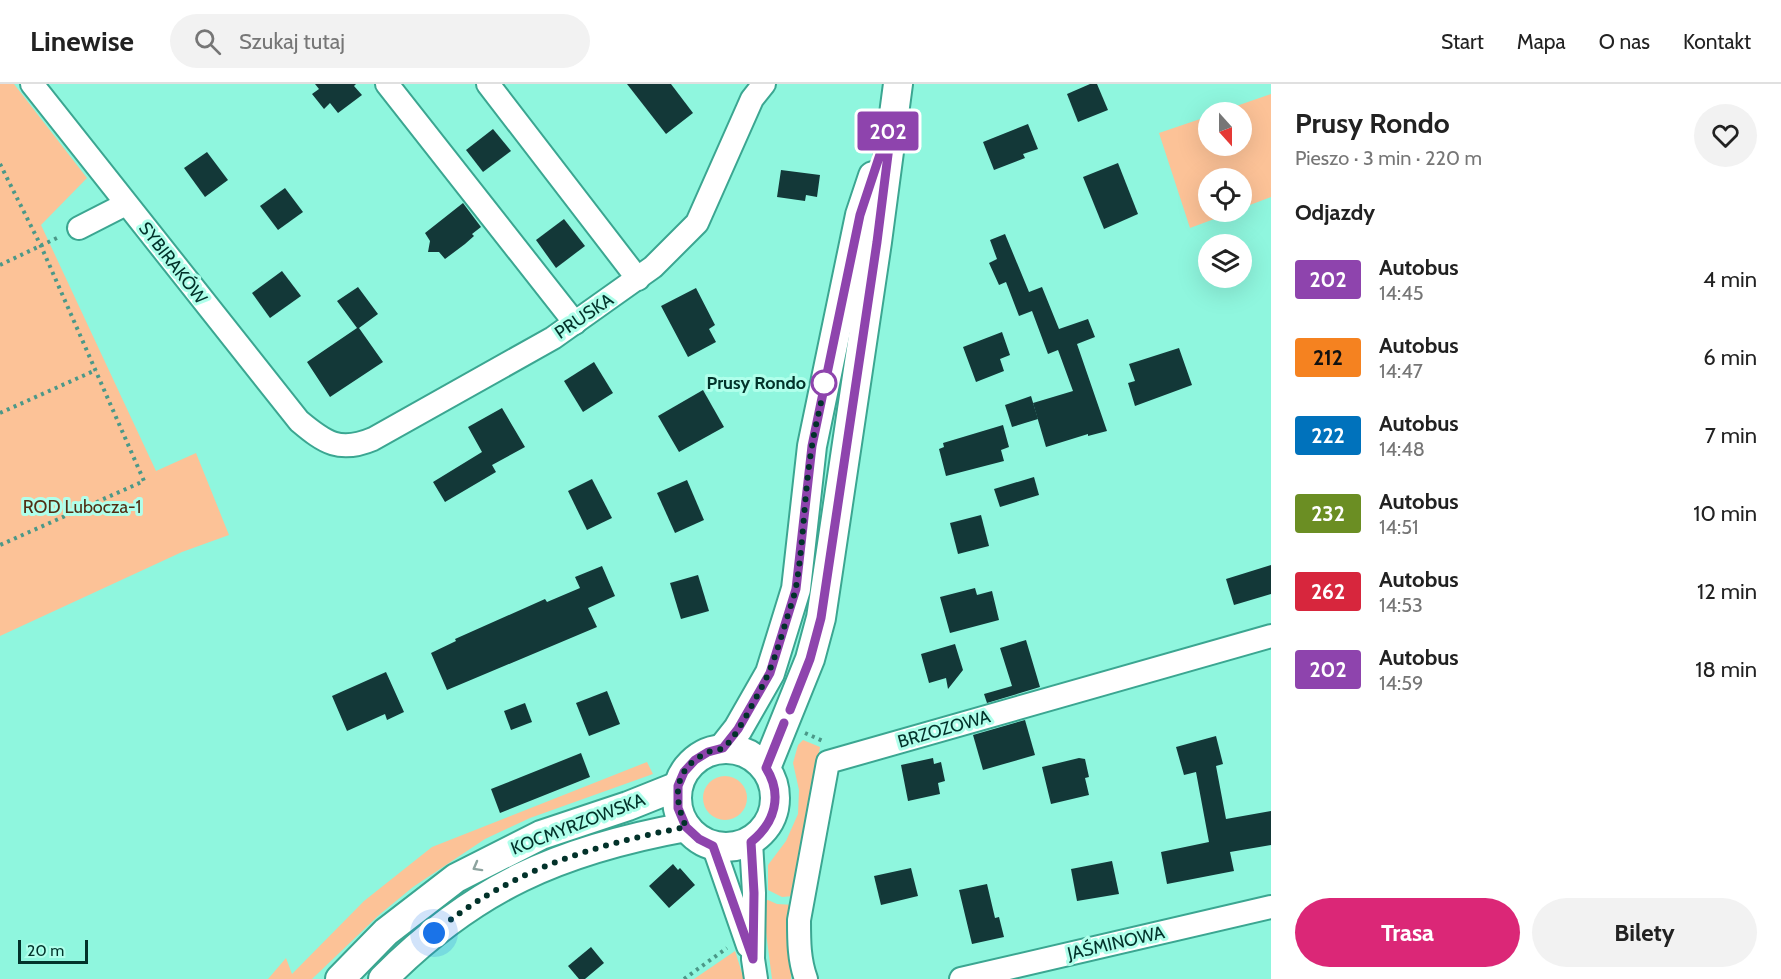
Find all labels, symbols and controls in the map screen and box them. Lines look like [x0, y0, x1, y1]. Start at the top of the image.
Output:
search box [170, 14, 590, 68]
text: Linewise [30, 24, 134, 58]
icon: search [191, 25, 224, 58]
text: Szukaj tutaj [239, 28, 345, 55]
text: Start [1441, 29, 1484, 54]
text: Mapa [1517, 29, 1566, 54]
text: O nas [1599, 29, 1650, 54]
text: Kontakt [1683, 29, 1751, 54]
north arrow [1198, 102, 1252, 156]
map controls [1198, 102, 1252, 288]
button: heart [1694, 104, 1757, 167]
text: Prusy Rondo [1295, 106, 1450, 140]
line badge: 202 [854, 112, 922, 150]
text: 202 [869, 119, 907, 144]
text: Pieszo · 3 min · 220 m [1295, 146, 1482, 170]
button: locate [1198, 168, 1252, 222]
text: Odjazdy [1295, 199, 1375, 226]
street label: SYBIRAKÓW [134, 217, 212, 309]
button: layers [1198, 234, 1252, 288]
text: Autobus [1379, 254, 1459, 281]
text: 4 min [1703, 266, 1757, 293]
text: 202 [1309, 267, 1347, 292]
text: 14:45 [1379, 281, 1424, 305]
street label: PRUSKA [550, 288, 618, 344]
text: Autobus [1379, 332, 1459, 359]
text: 6 min [1703, 344, 1757, 371]
text: 212 [1313, 345, 1343, 370]
text: 14:47 [1379, 359, 1423, 383]
marker: Prusy Rondo [811, 370, 837, 396]
place label: Prusy Rondo [707, 372, 806, 394]
text: Autobus [1379, 410, 1459, 437]
text: 7 min [1705, 422, 1757, 449]
text: 222 [1311, 423, 1345, 448]
text: 14:48 [1379, 437, 1425, 461]
text: Autobus [1379, 488, 1459, 515]
park label: ROD Lubocza-1 [23, 496, 141, 518]
text: 10 min [1693, 500, 1757, 527]
text: 232 [1311, 501, 1345, 526]
text: 14:51 [1379, 515, 1419, 539]
text: Autobus [1379, 566, 1459, 593]
text: 12 min [1697, 578, 1757, 605]
text: 262 [1311, 579, 1345, 604]
text: 14:53 [1379, 593, 1423, 617]
text: Autobus [1379, 644, 1459, 671]
text: 18 min [1695, 656, 1757, 683]
text: 202 [1309, 657, 1347, 682]
text: 14:59 [1379, 671, 1423, 695]
street label: BRZOZOWA [895, 705, 993, 753]
street label: KOCMYRZOWSKA [508, 788, 648, 860]
one-way arrow [472, 860, 483, 871]
button: Trasa [1295, 898, 1520, 967]
button: Bilety [1532, 898, 1757, 967]
your location [419, 918, 449, 948]
street label: JAŚMINOWA [1064, 921, 1167, 965]
scale bar [18, 937, 88, 964]
text: 20 m [27, 941, 64, 960]

